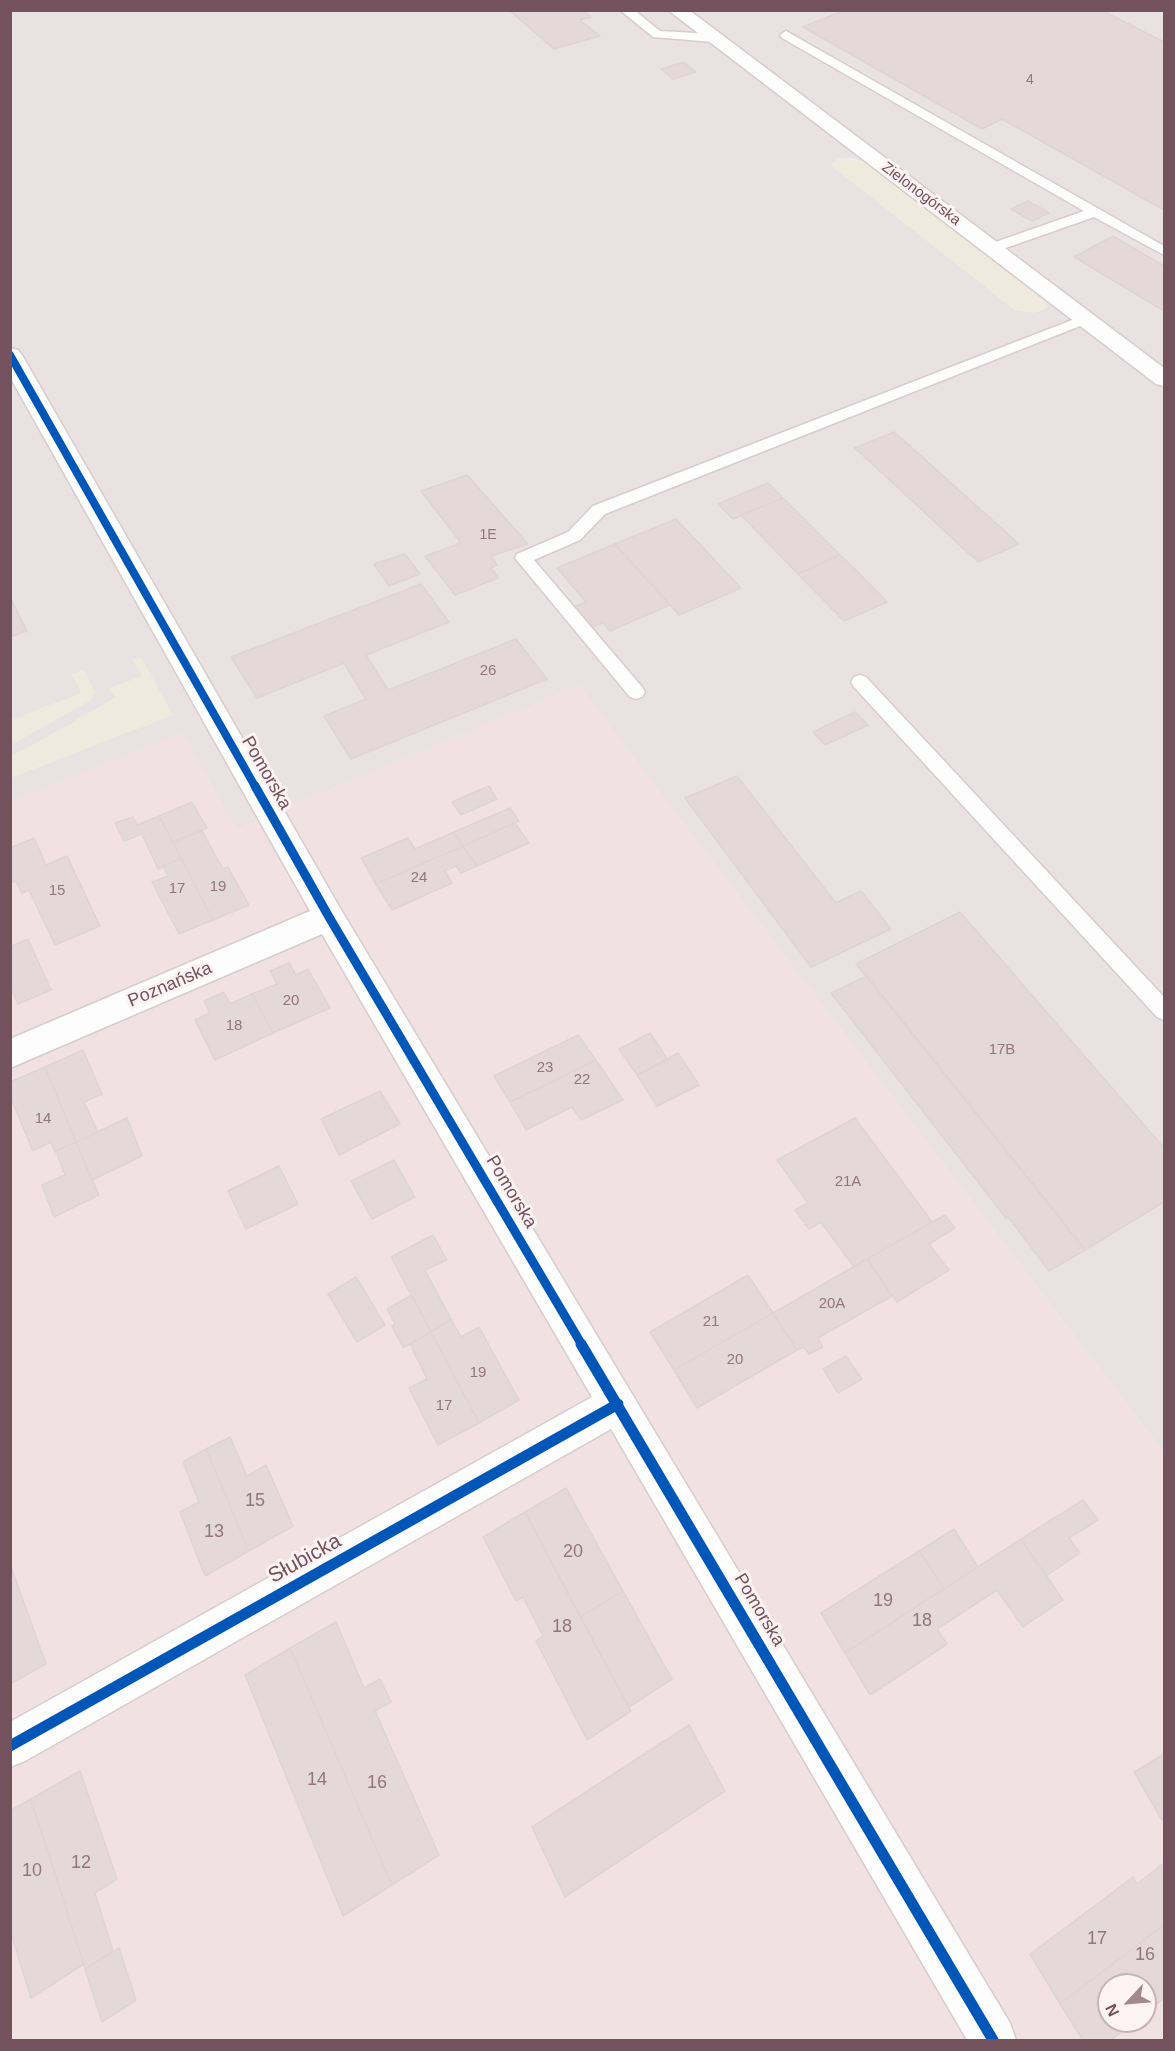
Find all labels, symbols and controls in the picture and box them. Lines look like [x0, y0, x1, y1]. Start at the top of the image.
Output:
house number: 4 [1026, 72, 1034, 88]
street label: Zielonogórska [878, 158, 964, 230]
house number: 1E [479, 527, 497, 543]
house number: 26 [480, 662, 496, 680]
street label: Pomorska [236, 733, 296, 813]
house number: 24 [411, 869, 427, 887]
house number: 19 [210, 878, 226, 896]
house number: 17 [169, 880, 185, 898]
house number: 15 [49, 882, 65, 900]
street label: Poznańska [125, 958, 215, 1012]
house number: 20 [283, 992, 299, 1010]
house number: 18 [226, 1017, 242, 1035]
house number: 17B [989, 1041, 1015, 1059]
house number: 23 [537, 1059, 553, 1077]
house number: 22 [574, 1071, 590, 1089]
house number: 14 [35, 1110, 51, 1128]
street label: Pomorska [481, 1152, 541, 1232]
house number: 21A [835, 1173, 861, 1191]
house number: 20A [819, 1295, 845, 1313]
house number: 21 [703, 1313, 719, 1331]
house number: 20 [727, 1351, 743, 1369]
house number: 19 [470, 1364, 486, 1382]
house number: 17 [436, 1397, 452, 1415]
house number: 15 [245, 1490, 265, 1512]
house number: 13 [204, 1521, 224, 1543]
street label: Słubicka [264, 1529, 346, 1589]
house number: 20 [563, 1541, 583, 1563]
street label: Pomorska [729, 1570, 789, 1650]
house number: 19 [873, 1590, 893, 1612]
house number: 18 [912, 1610, 932, 1632]
house number: 18 [552, 1616, 572, 1638]
house number: 14 [307, 1769, 327, 1791]
house number: 16 [367, 1772, 387, 1794]
house number: 12 [71, 1852, 91, 1874]
house number: 10 [22, 1860, 42, 1882]
house number: 17 [1087, 1928, 1107, 1950]
house number: 16 [1135, 1944, 1155, 1966]
north arrow [1097, 1973, 1157, 2033]
text: N [1102, 2001, 1122, 2019]

